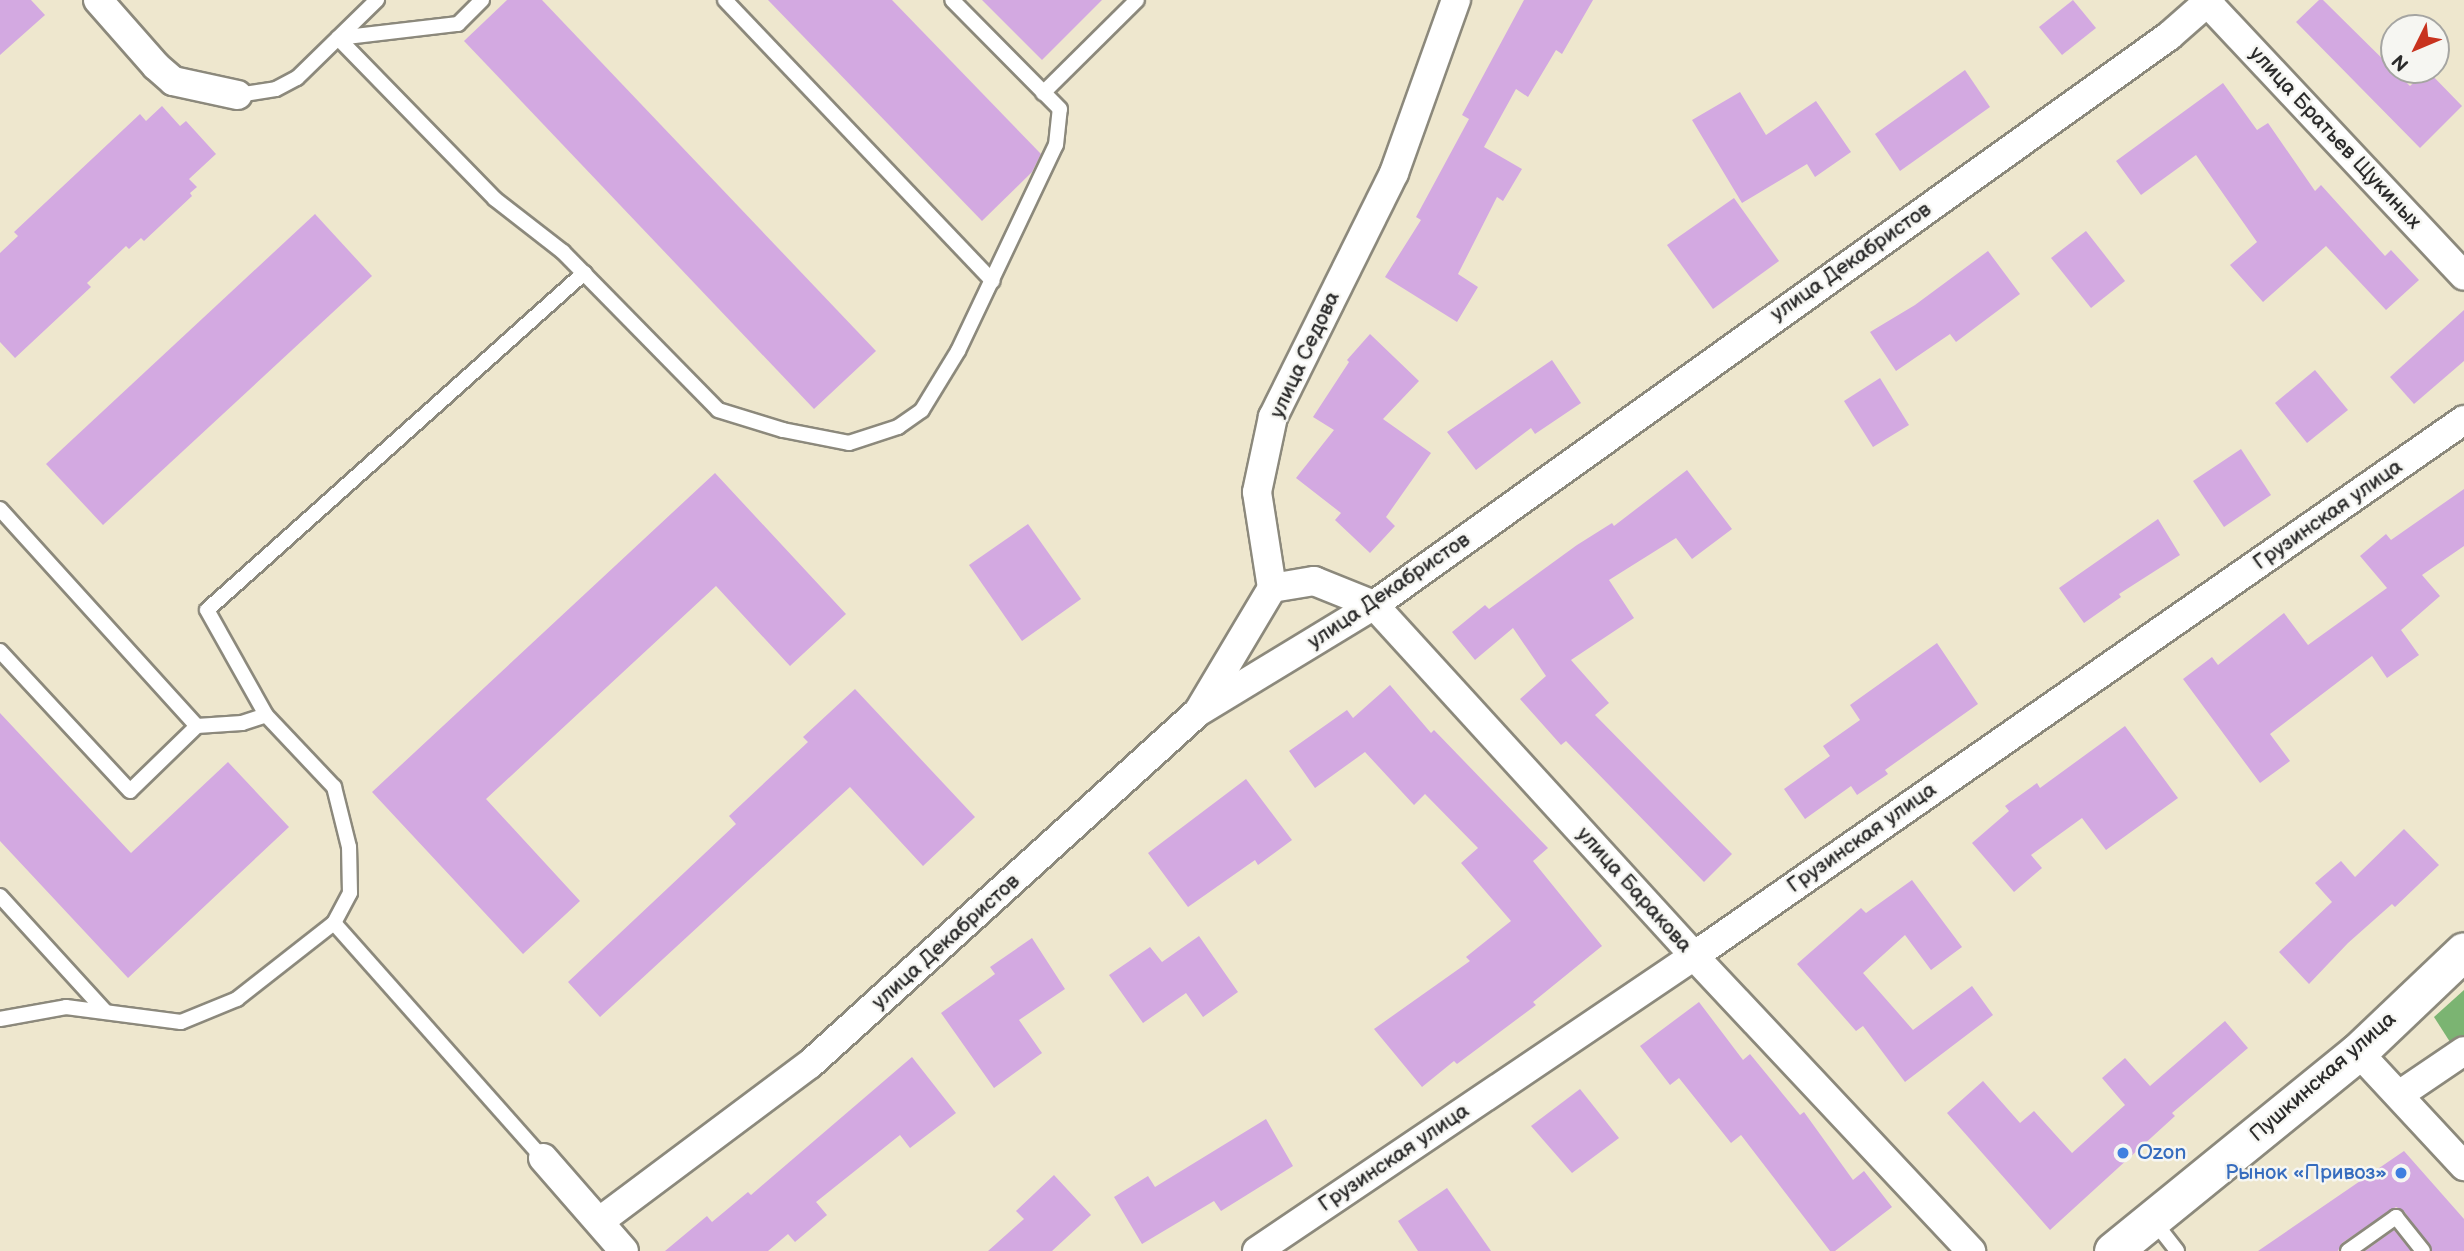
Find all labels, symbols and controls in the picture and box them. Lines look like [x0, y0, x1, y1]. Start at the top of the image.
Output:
north arrow [2380, 14, 2450, 84]
street label: улица Братьев Щукиных [2244, 41, 2426, 235]
text: N [2387, 49, 2414, 75]
street label: улица Декабристов [1766, 197, 1936, 327]
street label: улица Седова [1265, 288, 1345, 422]
street label: Грузинская улица [2249, 454, 2407, 576]
street label: улица Декабристов [1303, 527, 1475, 655]
street label: Грузинская улица [1783, 777, 1941, 899]
street label: улица Баракова [1571, 822, 1697, 958]
street label: улица Декабристов [867, 869, 1025, 1015]
street label: Пушкинская улица [2245, 1007, 2401, 1147]
street label: Грузинская улица [1314, 1098, 1474, 1218]
place label: Ozon [2137, 1140, 2186, 1166]
marker: Ozon [2115, 1145, 2131, 1161]
place label: Рынок «Привоз» [2225, 1160, 2387, 1186]
marker: Рынок «Привоз» [2393, 1165, 2409, 1181]

